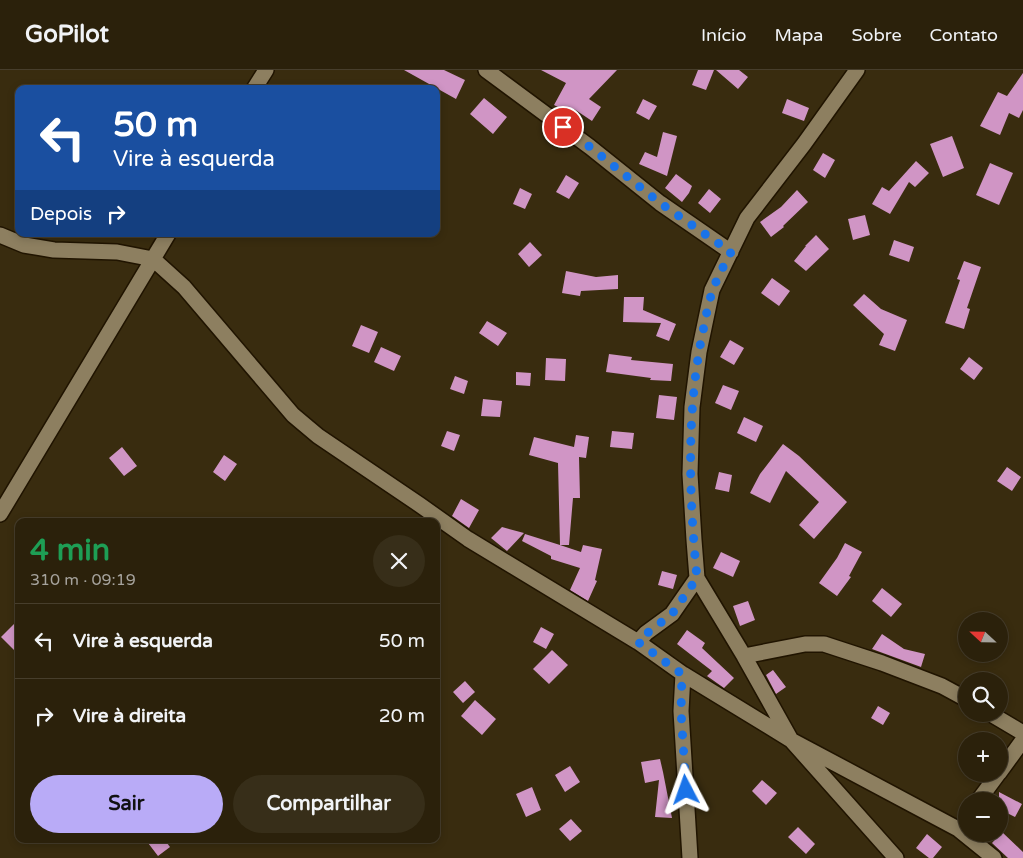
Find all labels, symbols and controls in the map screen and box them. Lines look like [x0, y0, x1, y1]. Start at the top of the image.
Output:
text: GoPilot [25, 20, 109, 49]
text: Início [701, 24, 746, 46]
text: Mapa [774, 24, 823, 46]
text: Sobre [851, 24, 902, 46]
text: Contato [930, 24, 998, 46]
text: 50 m [113, 104, 198, 146]
icon: left [30, 105, 95, 170]
pin [542, 106, 584, 148]
icon: arrive [549, 113, 577, 141]
text: Vire à esquerda [113, 146, 275, 172]
icon: right [102, 200, 130, 228]
text: Depois [30, 203, 92, 225]
text: 4 min [30, 532, 110, 569]
button: close [373, 535, 425, 587]
text: 310 m · 09:19 [30, 570, 136, 590]
north arrow [958, 612, 1008, 662]
map controls [958, 612, 1008, 842]
icon: left [30, 627, 58, 655]
text: Vire à esquerda [73, 630, 213, 652]
text: 50 m [379, 630, 425, 652]
button: search [958, 672, 1008, 722]
icon: right [30, 702, 58, 730]
text: Vire à direita [73, 705, 186, 727]
text: 20 m [379, 705, 425, 727]
button: + [958, 732, 1008, 782]
position arrow [659, 763, 711, 815]
button: Sair [30, 775, 223, 833]
button: Compartilhar [233, 775, 425, 833]
button: − [958, 792, 1008, 842]

